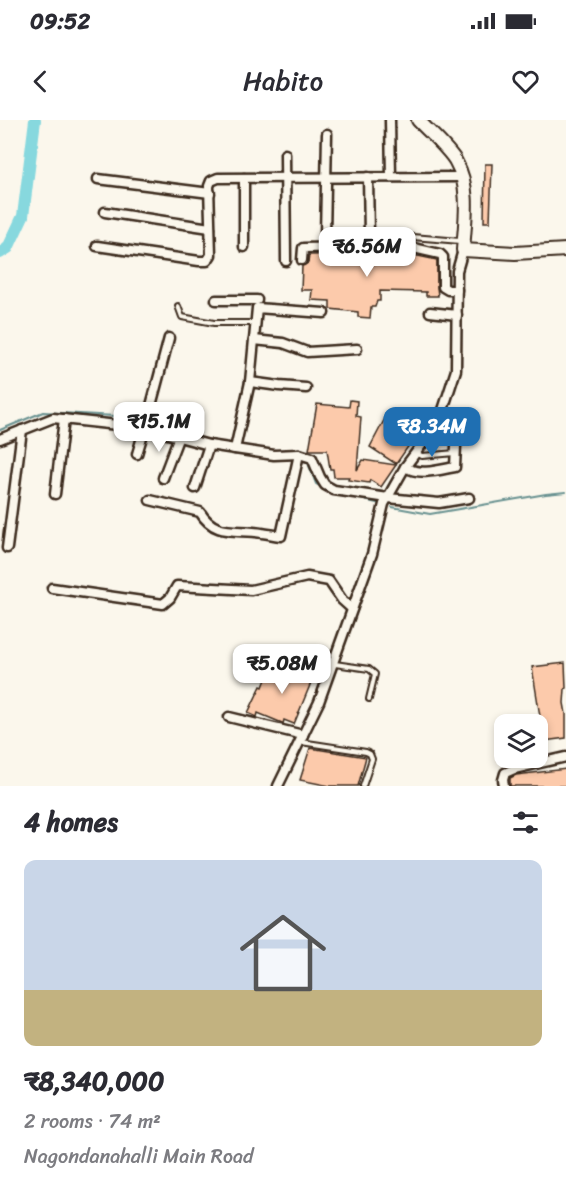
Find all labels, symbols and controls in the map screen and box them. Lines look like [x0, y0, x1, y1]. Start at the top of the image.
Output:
text: 09:52 [30, 2, 90, 41]
text: Habito [243, 57, 323, 105]
icon: back [24, 65, 57, 98]
icon: heart [509, 65, 542, 98]
pin: ₹6.56M [318, 227, 416, 278]
text: ₹6.56M [333, 229, 401, 264]
pin: ₹15.1M [110, 402, 208, 453]
text: ₹15.1M [128, 404, 190, 439]
pin: ₹8.34M [383, 407, 481, 458]
text: ₹8.34M [397, 409, 467, 444]
pin: ₹5.08M [233, 644, 331, 695]
text: ₹5.08M [247, 646, 317, 681]
map controls [494, 714, 548, 768]
button: layers [494, 714, 548, 768]
text: 4 homes [24, 799, 118, 845]
icon: filters [509, 806, 542, 839]
icon: home [229, 899, 337, 1007]
text: ₹8,340,000 [24, 1058, 164, 1104]
text: 2 rooms · 74 m² [24, 1104, 161, 1139]
text: Nagondanahalli Main Road [24, 1139, 253, 1174]

